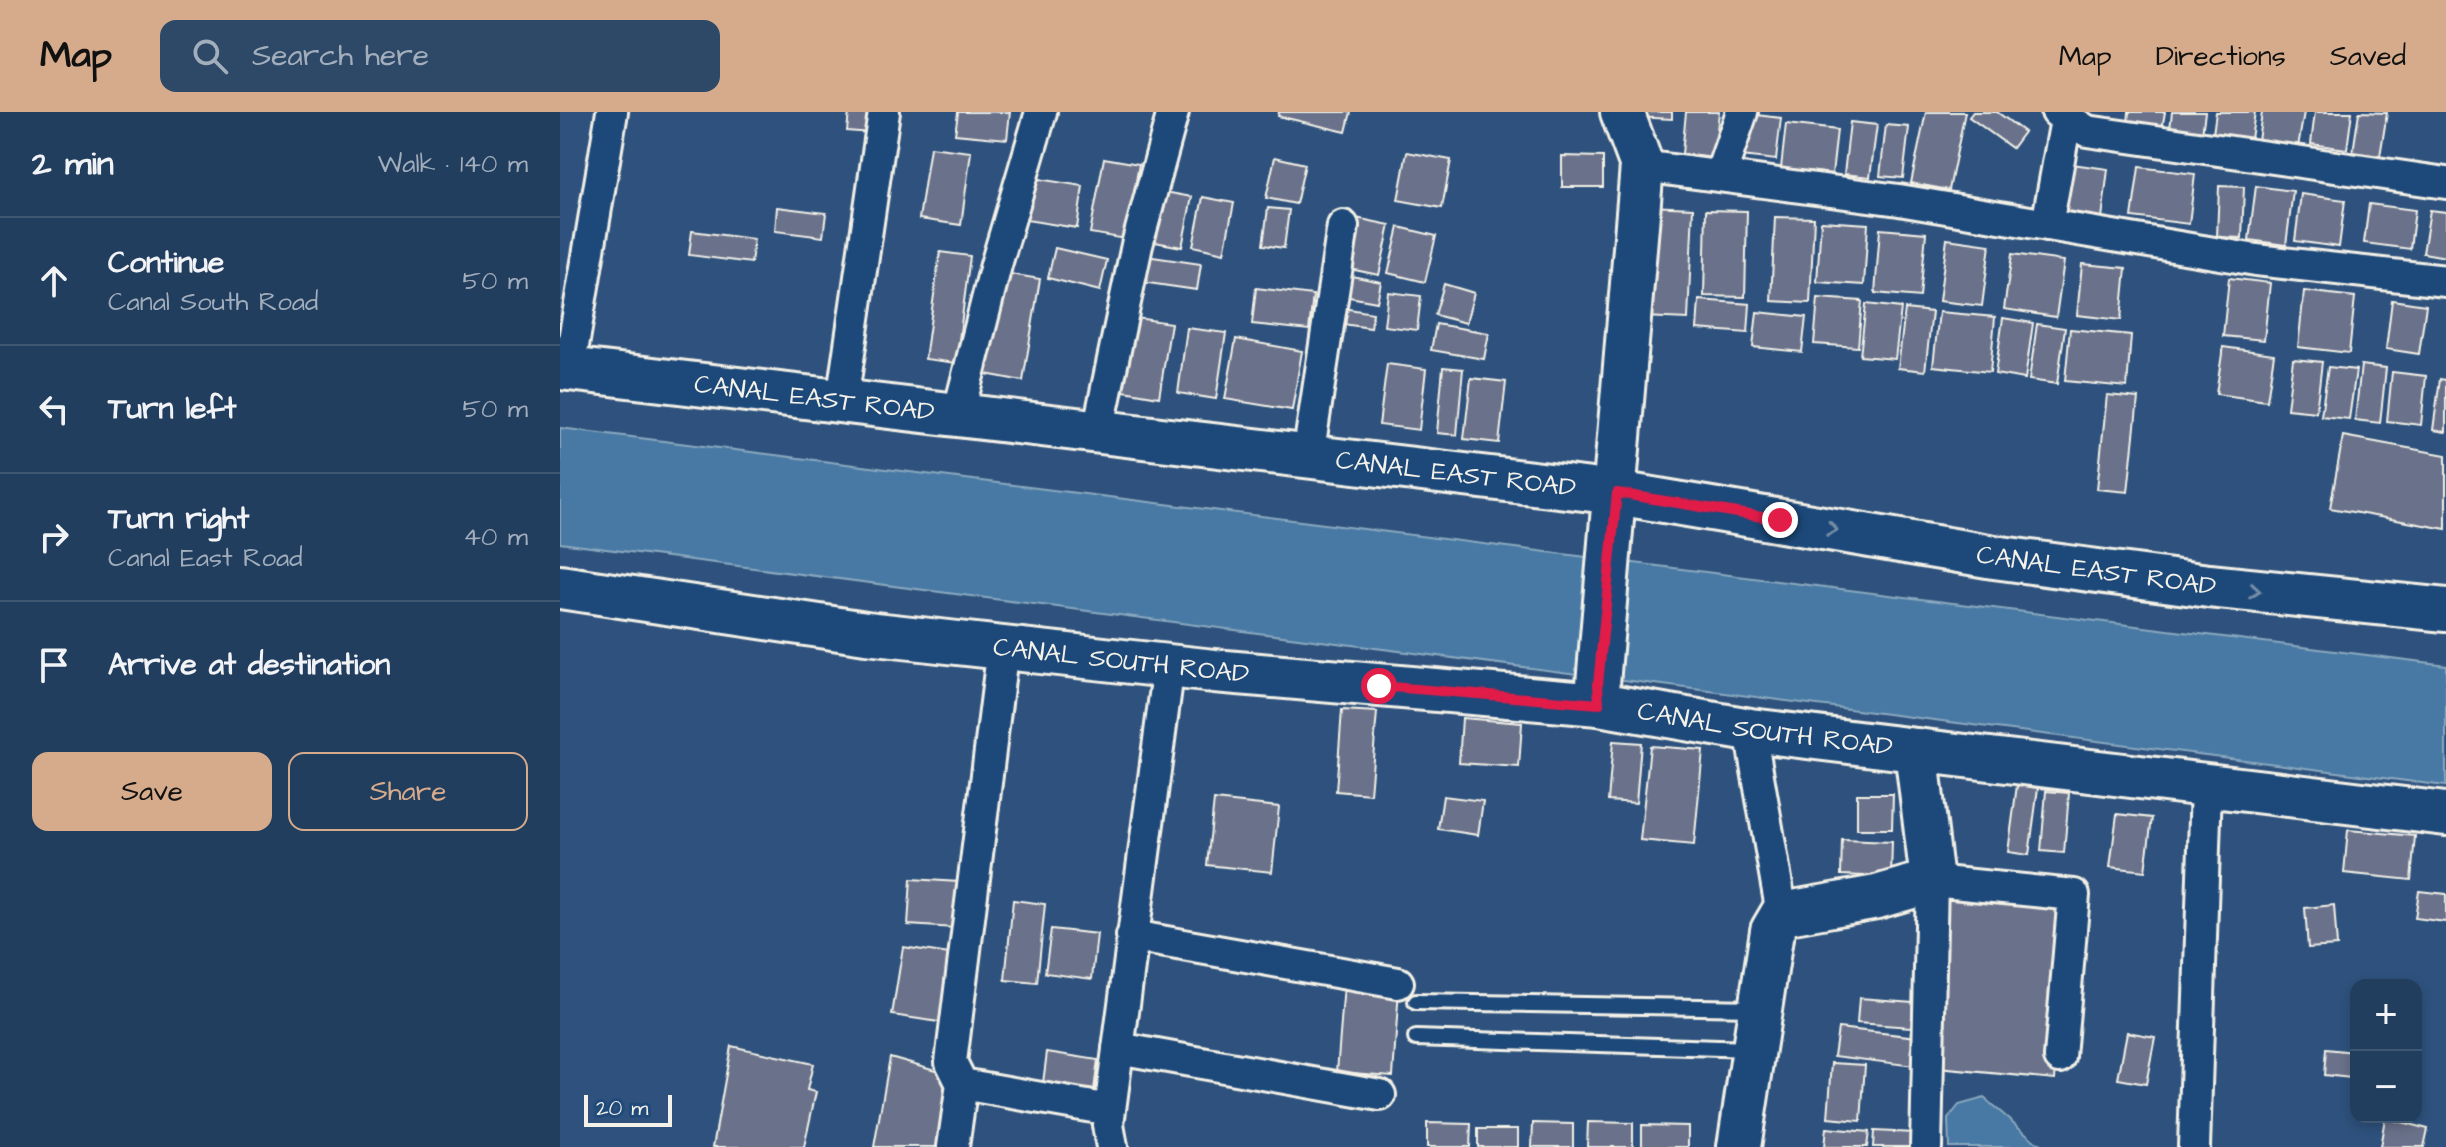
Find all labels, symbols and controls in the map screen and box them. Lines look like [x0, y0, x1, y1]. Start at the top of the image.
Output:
search box [160, 20, 720, 92]
text: Map [40, 30, 112, 82]
icon: search [188, 34, 232, 78]
text: Search here [252, 35, 429, 77]
text: Map [2059, 37, 2112, 76]
text: Directions [2156, 37, 2286, 76]
text: Saved [2330, 37, 2406, 76]
text: 2 min [32, 140, 114, 188]
text: Walk · 140 m [378, 146, 528, 182]
text: Continue [108, 242, 224, 284]
icon: ahead [32, 259, 76, 303]
text: 50 m [463, 263, 528, 299]
text: Canal South Road [108, 284, 318, 320]
street label: CANAL EAST ROAD [692, 366, 936, 430]
icon: left [32, 387, 76, 431]
text: Turn left [108, 388, 236, 430]
text: 50 m [463, 391, 528, 427]
street label: CANAL EAST ROAD [1334, 442, 1578, 506]
text: Turn right [108, 498, 249, 540]
route end [1762, 502, 1798, 538]
icon: right [32, 515, 76, 559]
text: 40 m [463, 519, 528, 555]
one-way arrow [1825, 519, 1839, 536]
street label: CANAL EAST ROAD [1974, 536, 2218, 605]
text: Canal East Road [108, 540, 303, 576]
one-way arrow [2249, 582, 2262, 599]
street label: CANAL SOUTH ROAD [991, 629, 1251, 692]
icon: arrive [32, 643, 76, 687]
text: Arrive at destination [108, 644, 390, 686]
route start [1361, 668, 1397, 704]
street label: CANAL SOUTH ROAD [1635, 693, 1895, 765]
button: Save [32, 752, 272, 831]
button: Share [288, 752, 528, 831]
map controls [2350, 979, 2422, 1123]
button: + [2350, 979, 2422, 1051]
button: − [2350, 1051, 2422, 1123]
scale bar [584, 1091, 672, 1127]
text: 20 m [596, 1093, 648, 1124]

